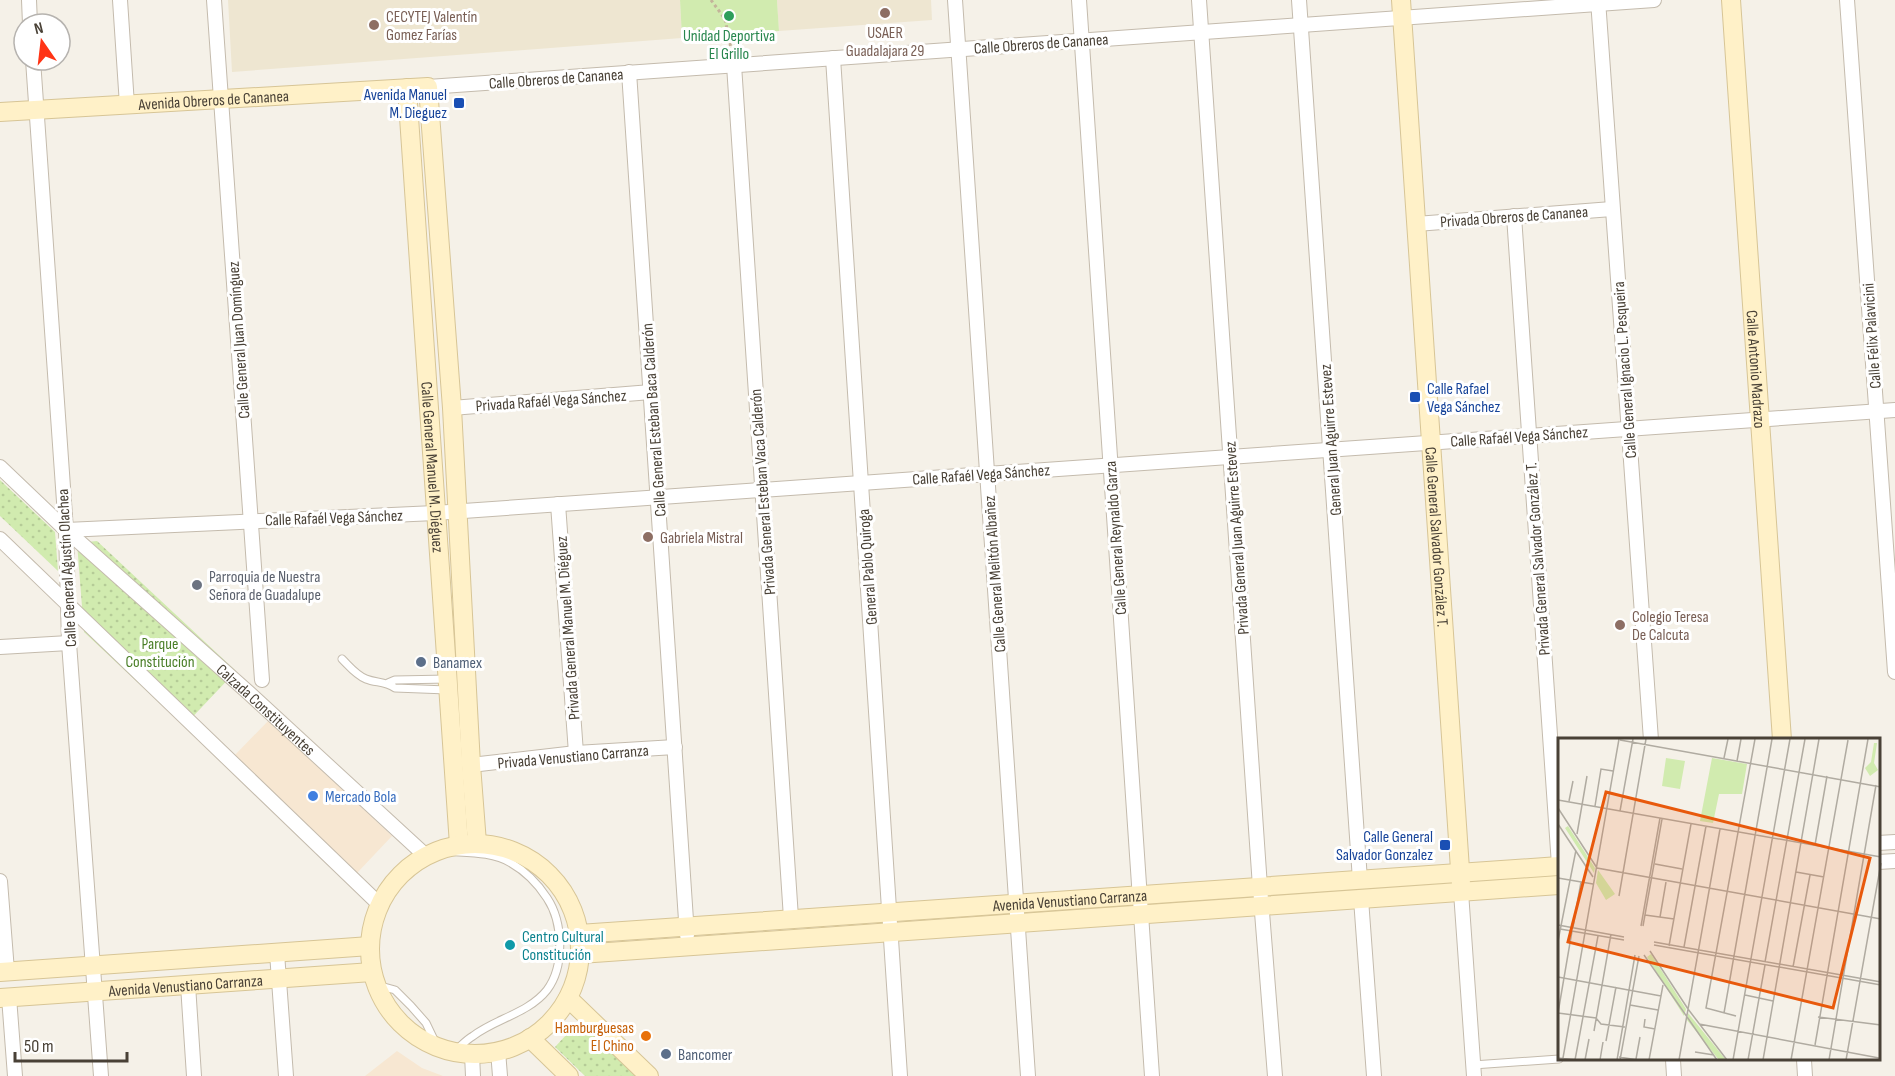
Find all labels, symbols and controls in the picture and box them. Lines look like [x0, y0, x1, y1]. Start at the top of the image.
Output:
marker: USAER Guadalajara 29 [878, 6, 892, 20]
place label: CECYTEJ Valentín Gomez Farías [386, 8, 477, 45]
marker: Unidad Deportiva El Grillo [722, 9, 736, 23]
north arrow [12, 12, 72, 72]
marker: CECYTEJ Valentín Gomez Farías [367, 18, 381, 32]
text: N [32, 19, 45, 39]
place label: USAER Guadalajara 29 [846, 24, 924, 61]
place label: Unidad Deportiva El Grillo [683, 27, 775, 64]
street label: Calle Obreros de Cananea [973, 30, 1109, 59]
street label: Calle Obreros de Cananea [488, 65, 624, 94]
place label: Avenida Manuel M. Dieguez [363, 86, 447, 123]
street label: Avenida Obreros de Cananea [137, 87, 290, 115]
marker: Avenida Manuel M. Dieguez [452, 96, 466, 110]
street label: Privada Obreros de Cananea [1440, 203, 1589, 232]
street label: Calle General Juan Domínguez [225, 260, 254, 419]
street label: Calle General Ignacio L. Pesqueira [1610, 281, 1641, 459]
street label: Calle Félix Palavicini [1859, 282, 1886, 389]
street label: Calle Antonio Madrazo [1741, 310, 1768, 429]
street label: Calle General Esteban Baca Calderón [638, 323, 671, 517]
street label: General Juan Aguirre Estevez [1317, 363, 1346, 516]
place label: Calle Rafael Vega Sánchez [1427, 380, 1501, 417]
street label: Calle General Manuel M. Diéguez [416, 381, 447, 554]
street label: Privada Rafaél Vega Sánchez [475, 387, 627, 416]
street label: Privada General Esteban Vaca Calderón [747, 388, 780, 596]
marker: Calle Rafael Vega Sánchez [1408, 390, 1422, 404]
street label: Calle Rafaél Vega Sánchez [1450, 423, 1589, 452]
street label: Privada General Juan Aguirre Estevez [1221, 440, 1254, 635]
street label: Calle General Salvador González T. [1420, 446, 1452, 628]
street label: Calle General Reynaldo Garza [1102, 460, 1131, 616]
street label: Calle Rafaél Vega Sánchez [912, 461, 1051, 490]
street label: Privada General Salvador González T. [1522, 462, 1555, 656]
street label: Calle General Agustín Olachea [54, 488, 81, 647]
street label: Calle General Melitón Albañez [981, 495, 1010, 653]
street label: Calle Rafaél Vega Sánchez [265, 507, 403, 530]
street label: General Pablo Quiroga [855, 508, 882, 625]
place label: Gabriela Mistral [660, 529, 743, 548]
marker: Gabriela Mistral [641, 530, 655, 544]
street label: Privada General Manuel M. Diéguez [553, 535, 584, 720]
place label: Parroquia de Nuestra Señora de Guadalupe [209, 568, 321, 605]
marker: Parroquia de Nuestra Señora de Guadalupe [190, 578, 204, 592]
place label: Colegio Teresa De Calcuta [1632, 608, 1709, 645]
marker: Colegio Teresa De Calcuta [1613, 618, 1627, 632]
park label: Parque Constitución [125, 635, 195, 672]
place label: Banamex [433, 654, 482, 673]
marker: Banamex [414, 655, 428, 669]
street label: Calzada Constituyentes [212, 661, 319, 760]
inset map [1558, 738, 1880, 1061]
street label: Privada Venustiano Carranza [497, 741, 650, 774]
place label: Mercado Bola [325, 788, 396, 807]
marker: Mercado Bola [306, 789, 320, 803]
place label: Calle General Salvador Gonzalez [1336, 828, 1433, 865]
marker: Calle General Salvador Gonzalez [1438, 838, 1452, 852]
street label: Avenida Venustiano Carranza [991, 887, 1148, 916]
place label: Centro Cultural Constitución [522, 928, 604, 965]
marker: Centro Cultural Constitución [503, 938, 517, 952]
street label: Avenida Venustiano Carranza [107, 972, 263, 1001]
place label: Hamburguesas El Chino [555, 1019, 634, 1056]
scale bar [15, 1025, 128, 1063]
marker: Hamburguesas El Chino [639, 1029, 653, 1043]
text: 50 m [24, 1036, 54, 1057]
place label: Bancomer [678, 1046, 733, 1065]
marker: Bancomer [659, 1047, 673, 1061]

